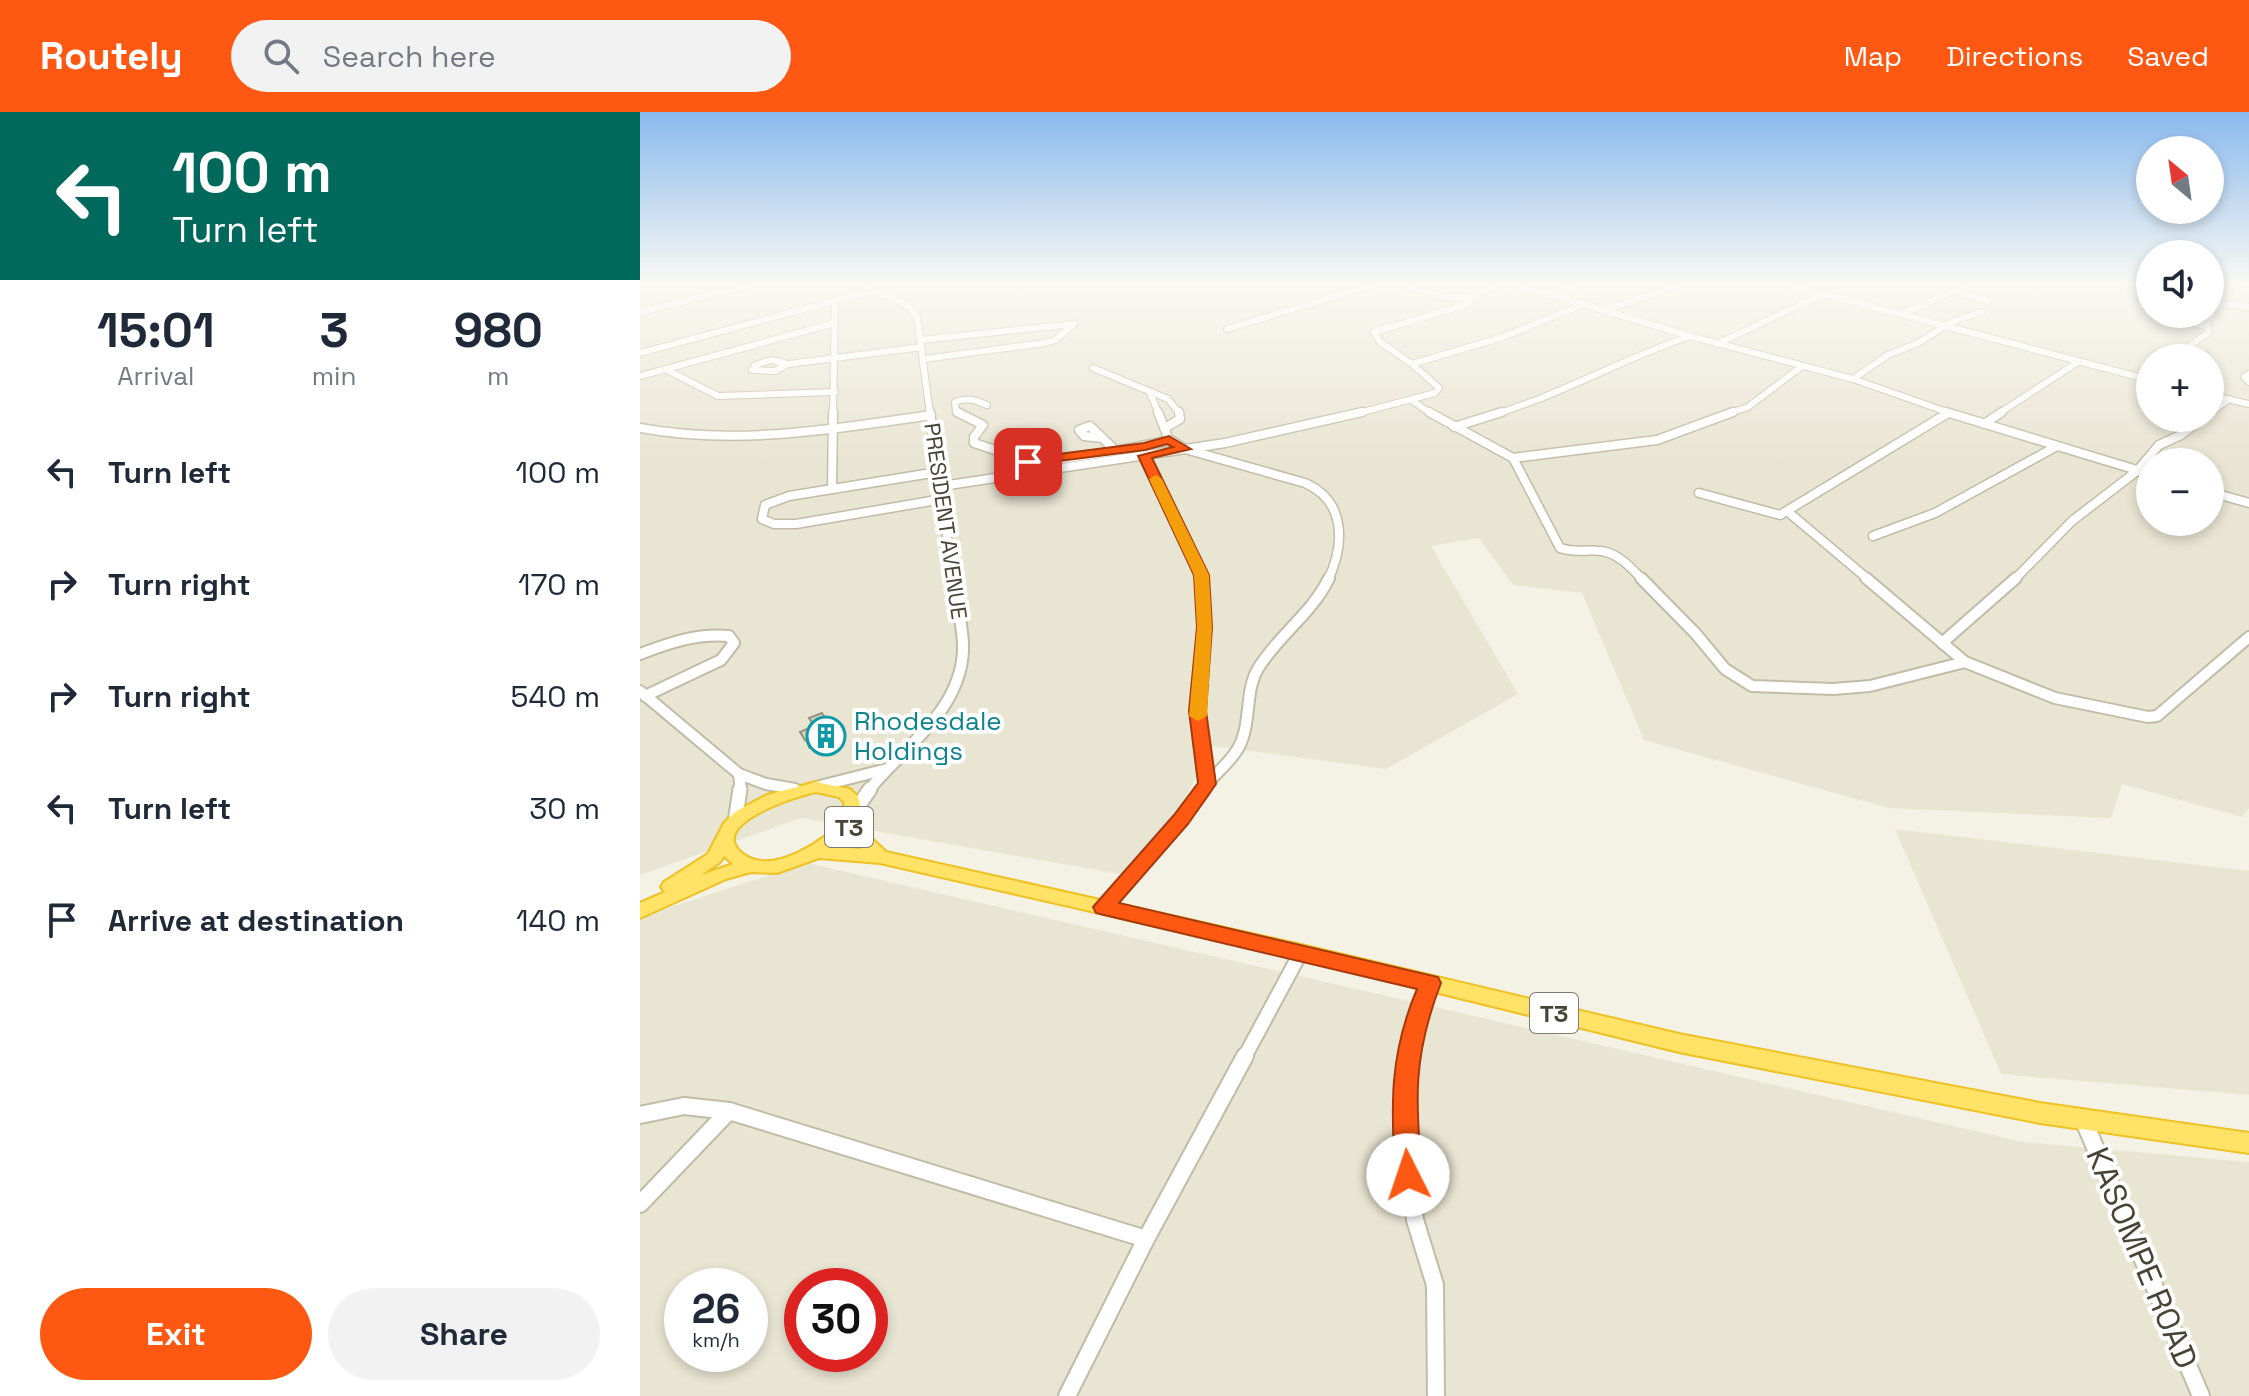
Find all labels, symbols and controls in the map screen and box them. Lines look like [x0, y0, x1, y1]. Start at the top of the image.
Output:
search box [231, 20, 791, 92]
text: Routely [40, 32, 183, 80]
icon: search [259, 34, 303, 78]
text: Search here [323, 37, 496, 76]
text: Map [1844, 38, 1902, 74]
text: Directions [1946, 38, 2083, 74]
text: Saved [2127, 38, 2209, 74]
north arrow [2136, 136, 2224, 224]
map controls [2136, 136, 2224, 536]
text: 100 m [172, 137, 332, 208]
icon: left [40, 144, 144, 248]
text: Turn left [172, 207, 319, 253]
button: sound [2136, 240, 2224, 328]
text: 15:01 [97, 300, 215, 361]
text: 3 [319, 300, 349, 361]
text: 980 [453, 300, 543, 361]
button: + [2136, 344, 2224, 432]
text: Arrival [117, 359, 194, 393]
text: min [312, 359, 356, 393]
text: m [487, 359, 509, 393]
street label: PRESIDENT AVENUE [918, 421, 974, 621]
pin [994, 428, 1062, 496]
icon: arrive [1006, 440, 1050, 484]
button: − [2136, 448, 2224, 536]
icon: left [40, 450, 84, 494]
text: Turn left [108, 453, 231, 492]
text: 100 m [515, 453, 600, 492]
icon: right [40, 562, 84, 606]
text: Turn right [108, 565, 251, 604]
text: 170 m [518, 565, 600, 604]
icon: right [40, 674, 84, 718]
text: Turn right [108, 677, 251, 716]
text: 540 m [511, 677, 600, 716]
place label: Rhodesdale Holdings [854, 704, 1002, 768]
building icon: Rhodesdale Holdings [805, 715, 847, 757]
icon: left [40, 786, 84, 830]
text: Turn left [108, 789, 231, 828]
text: 30 m [529, 789, 600, 828]
road number: T3 [825, 807, 873, 847]
icon: arrive [40, 898, 84, 942]
text: Arrive at destination [108, 901, 404, 940]
text: 140 m [516, 901, 600, 940]
road number: T3 [1530, 993, 1578, 1033]
position arrow [1366, 1133, 1450, 1217]
street label: KASOMPE ROAD [2077, 1141, 2207, 1375]
speed limit sign: 30 [784, 1268, 888, 1372]
text: 26 [692, 1284, 740, 1335]
button: Exit [40, 1288, 312, 1380]
button: Share [328, 1288, 600, 1380]
text: km/h [692, 1327, 740, 1353]

